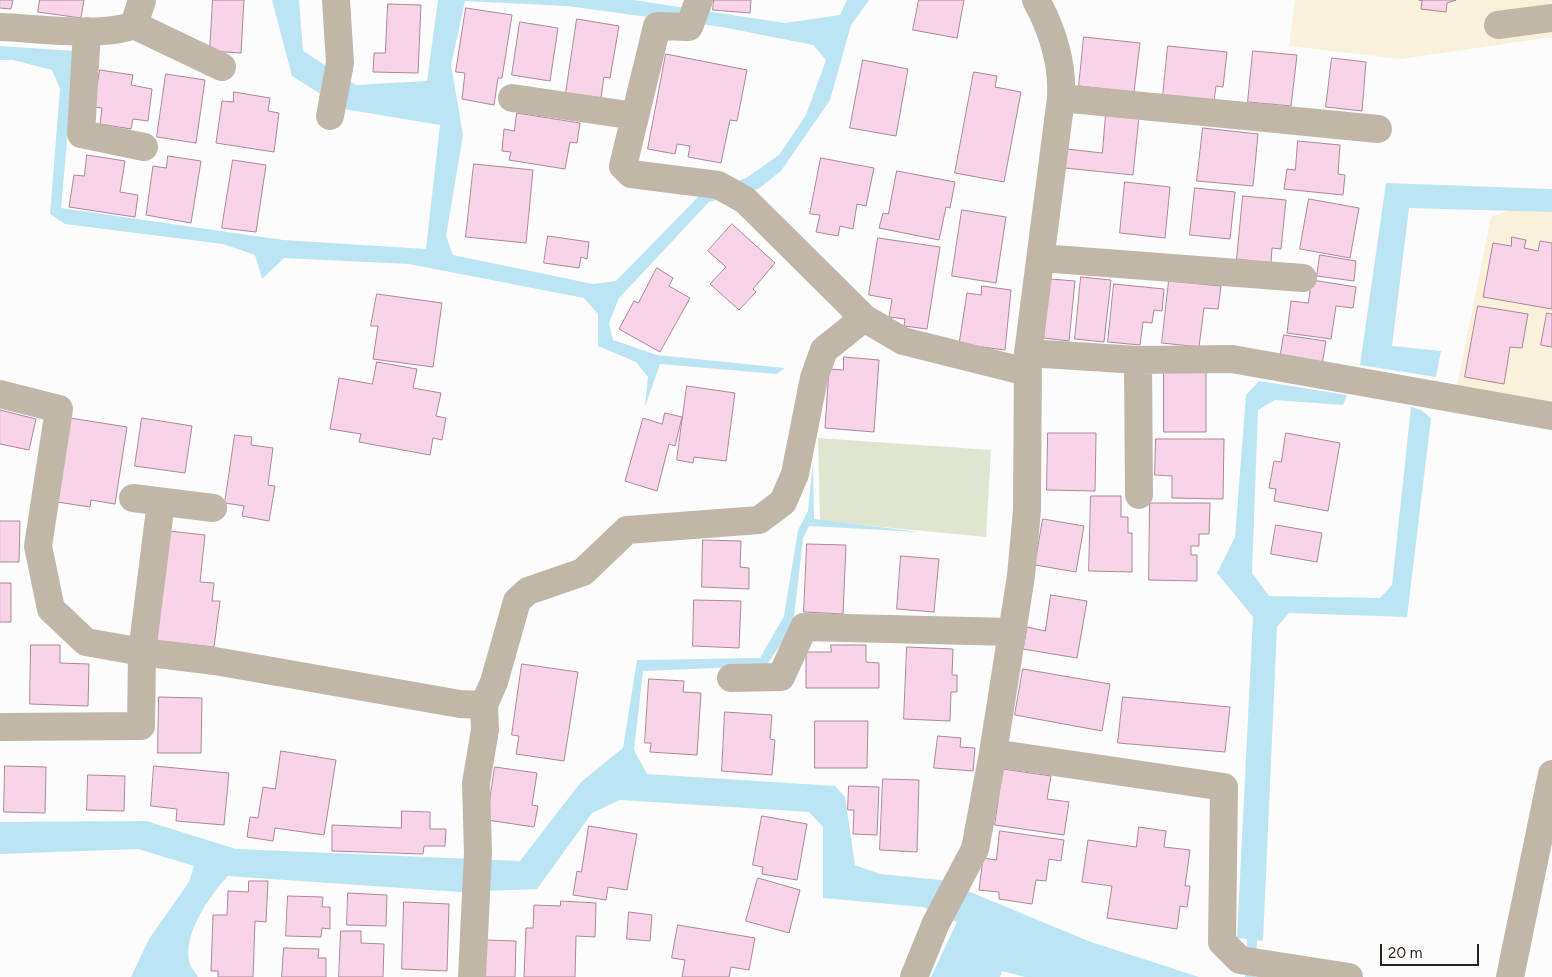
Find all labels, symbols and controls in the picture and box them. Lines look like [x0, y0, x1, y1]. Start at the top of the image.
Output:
scale bar [1382, 934, 1481, 966]
text: 20 m [1388, 944, 1422, 962]

